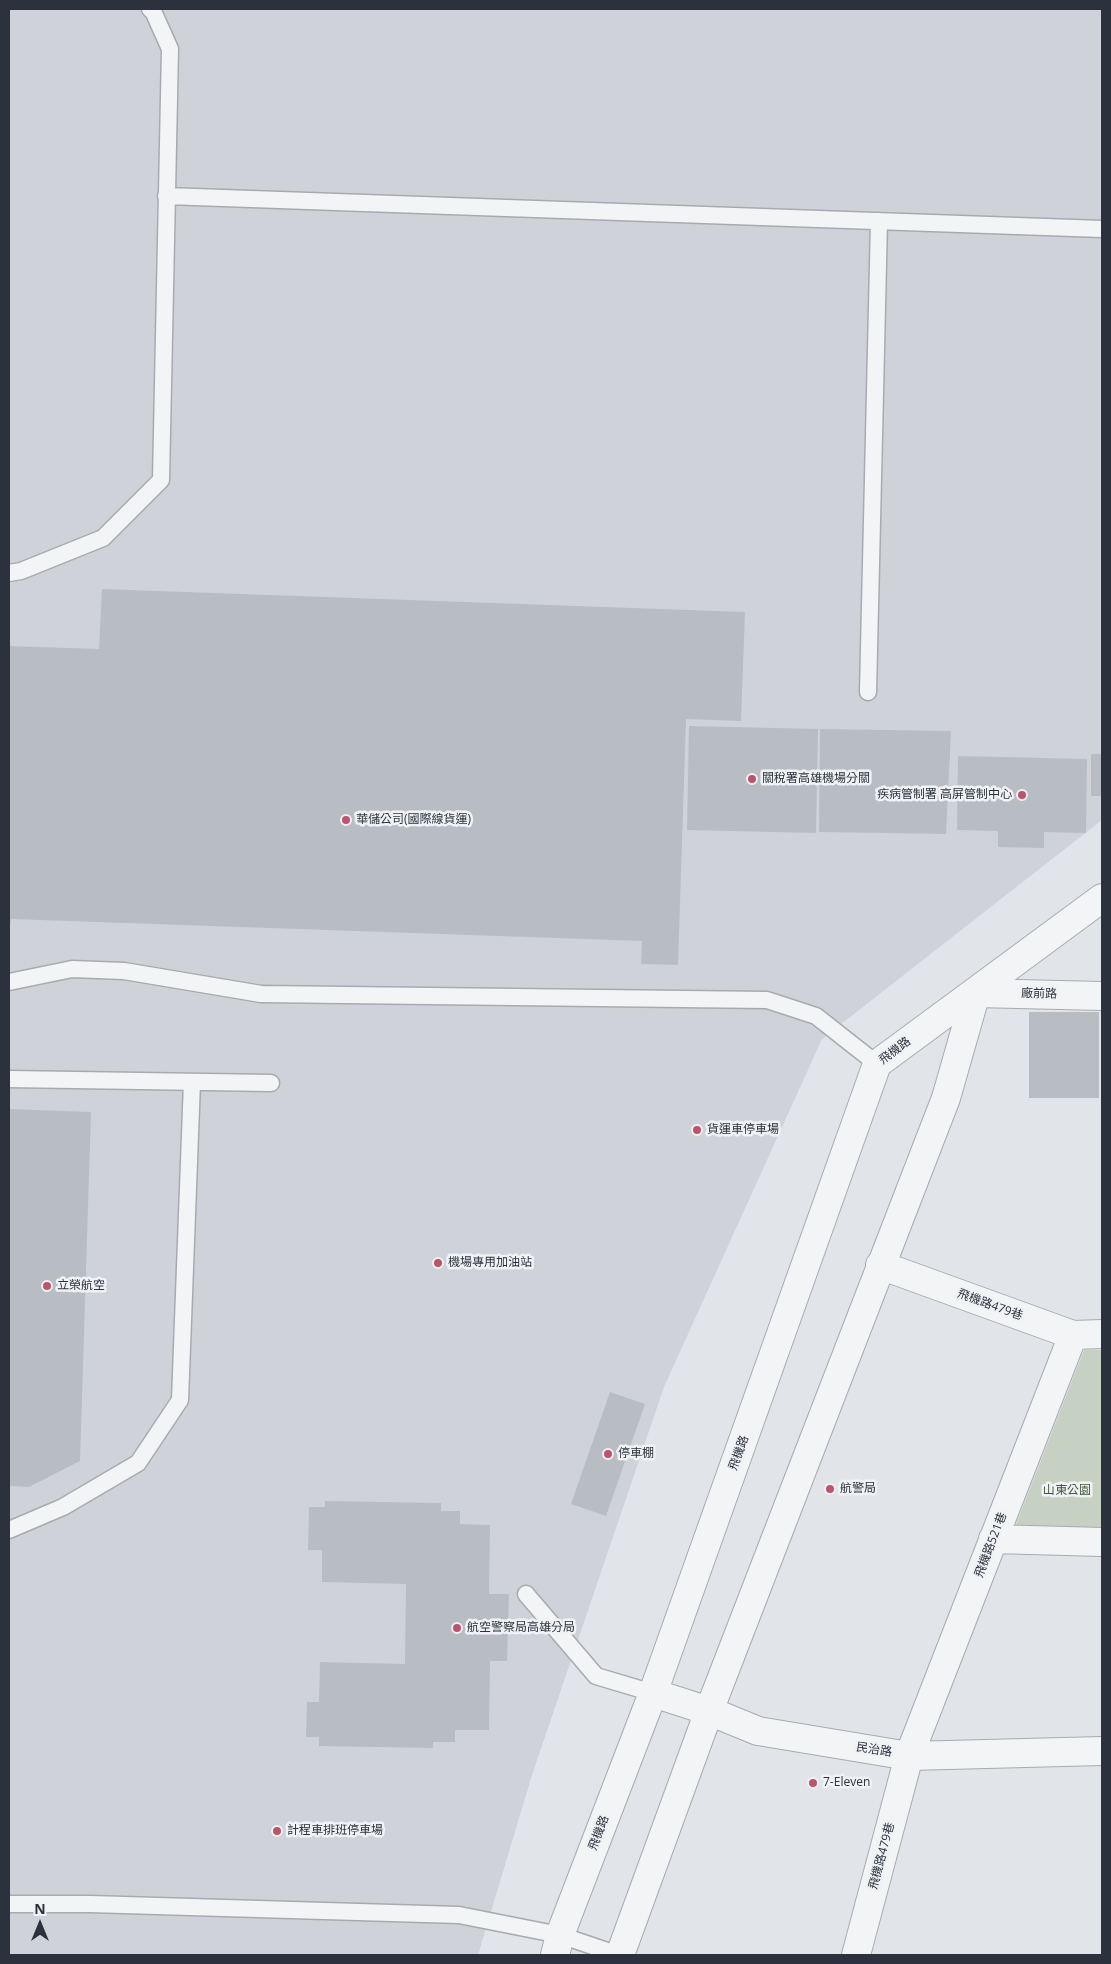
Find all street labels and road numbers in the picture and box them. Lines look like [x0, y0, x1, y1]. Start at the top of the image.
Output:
street label: 廠前路 [1021, 986, 1057, 1002]
street label: 飛機路 [876, 1034, 914, 1068]
street label: 飛機路479巷 [955, 1287, 1025, 1323]
street label: 飛機路 [726, 1434, 752, 1472]
street label: 飛機路521巷 [972, 1510, 1010, 1580]
street label: 民治路 [855, 1740, 893, 1760]
street label: 飛機路 [586, 1814, 612, 1852]
street label: 飛機路479巷 [866, 1821, 898, 1891]

